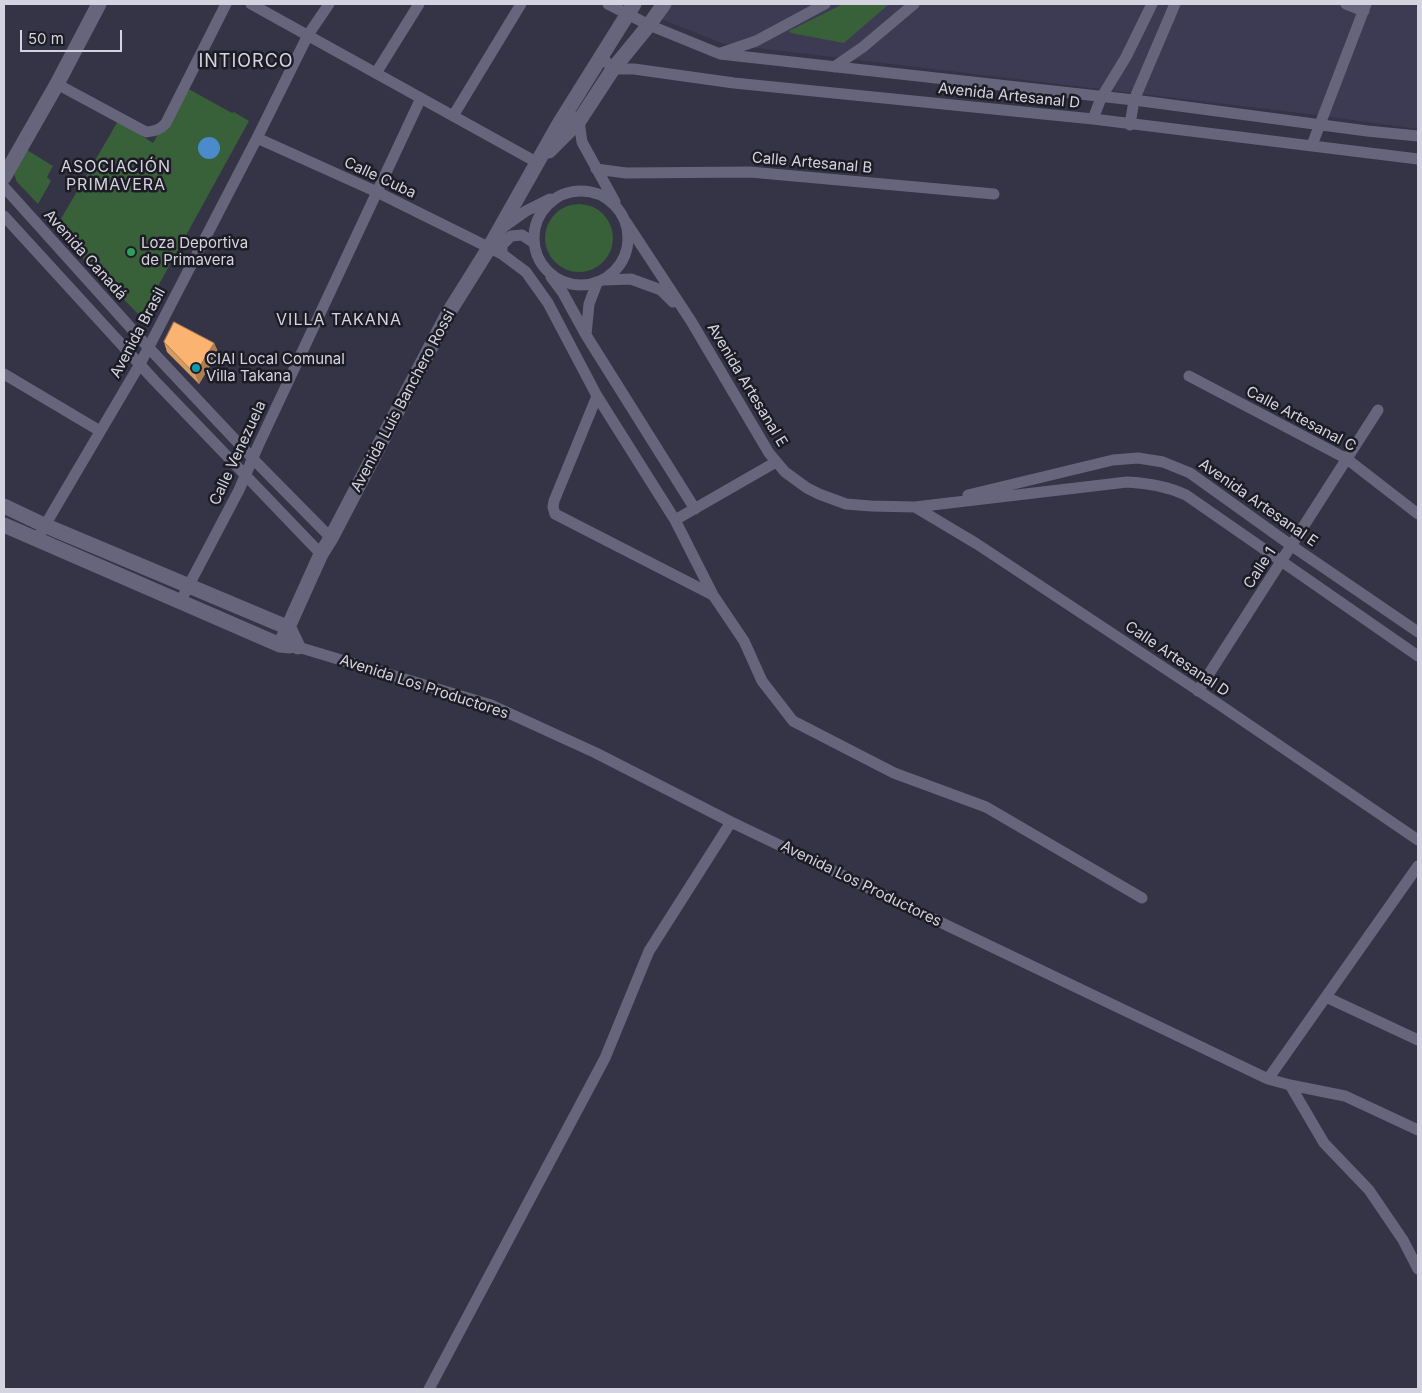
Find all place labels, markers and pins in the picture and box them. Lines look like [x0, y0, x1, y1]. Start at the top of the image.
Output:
place label: Loza Deportiva de Primavera [141, 234, 248, 269]
marker: Loza Deportiva de Primavera [125, 246, 137, 258]
place label: CIAI Local Comunal Villa Takana [206, 350, 345, 385]
marker: CIAI Local Comunal Villa Takana [190, 362, 202, 374]

